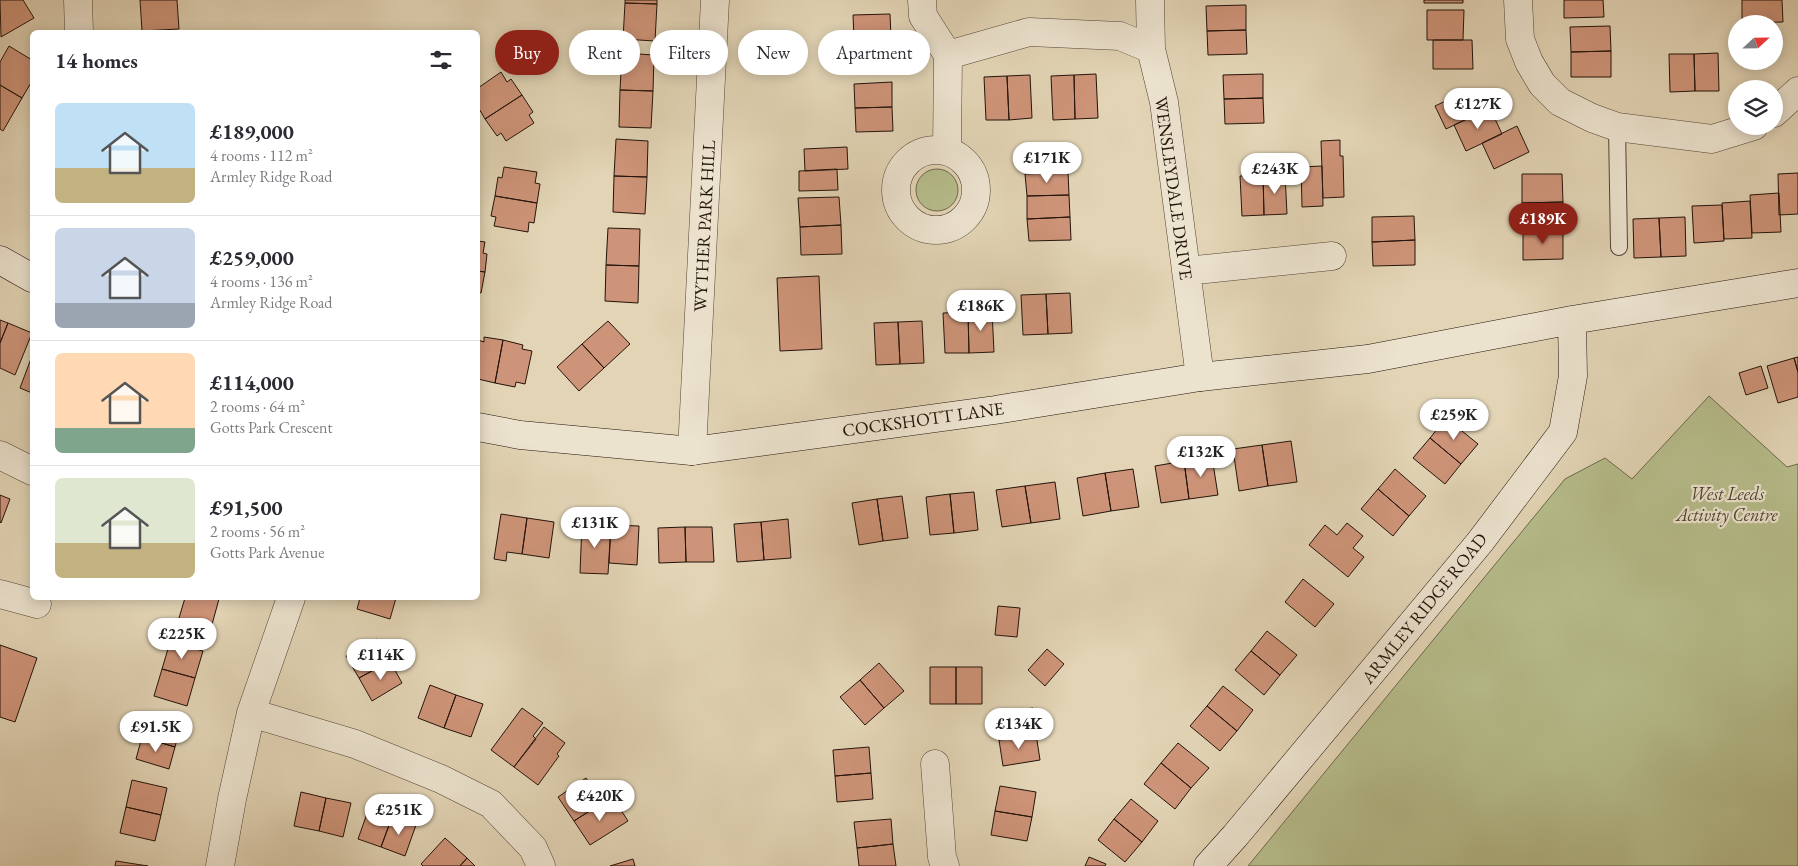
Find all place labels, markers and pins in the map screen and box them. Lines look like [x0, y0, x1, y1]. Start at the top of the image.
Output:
pin: £127K [1443, 88, 1513, 130]
pin: £171K [1012, 142, 1082, 184]
pin: £243K [1240, 152, 1310, 195]
pin: £189K [1508, 202, 1578, 245]
pin: £186K [946, 290, 1016, 332]
pin: £259K [1419, 398, 1489, 441]
pin: £132K [1166, 436, 1236, 478]
pin: £131K [560, 506, 630, 549]
pin: £225K [147, 618, 217, 660]
pin: £114K [346, 638, 416, 681]
pin: £134K [984, 708, 1054, 750]
pin: £91.5K [115, 710, 197, 753]
pin: £420K [565, 780, 635, 822]
pin: £251K [364, 794, 434, 836]

